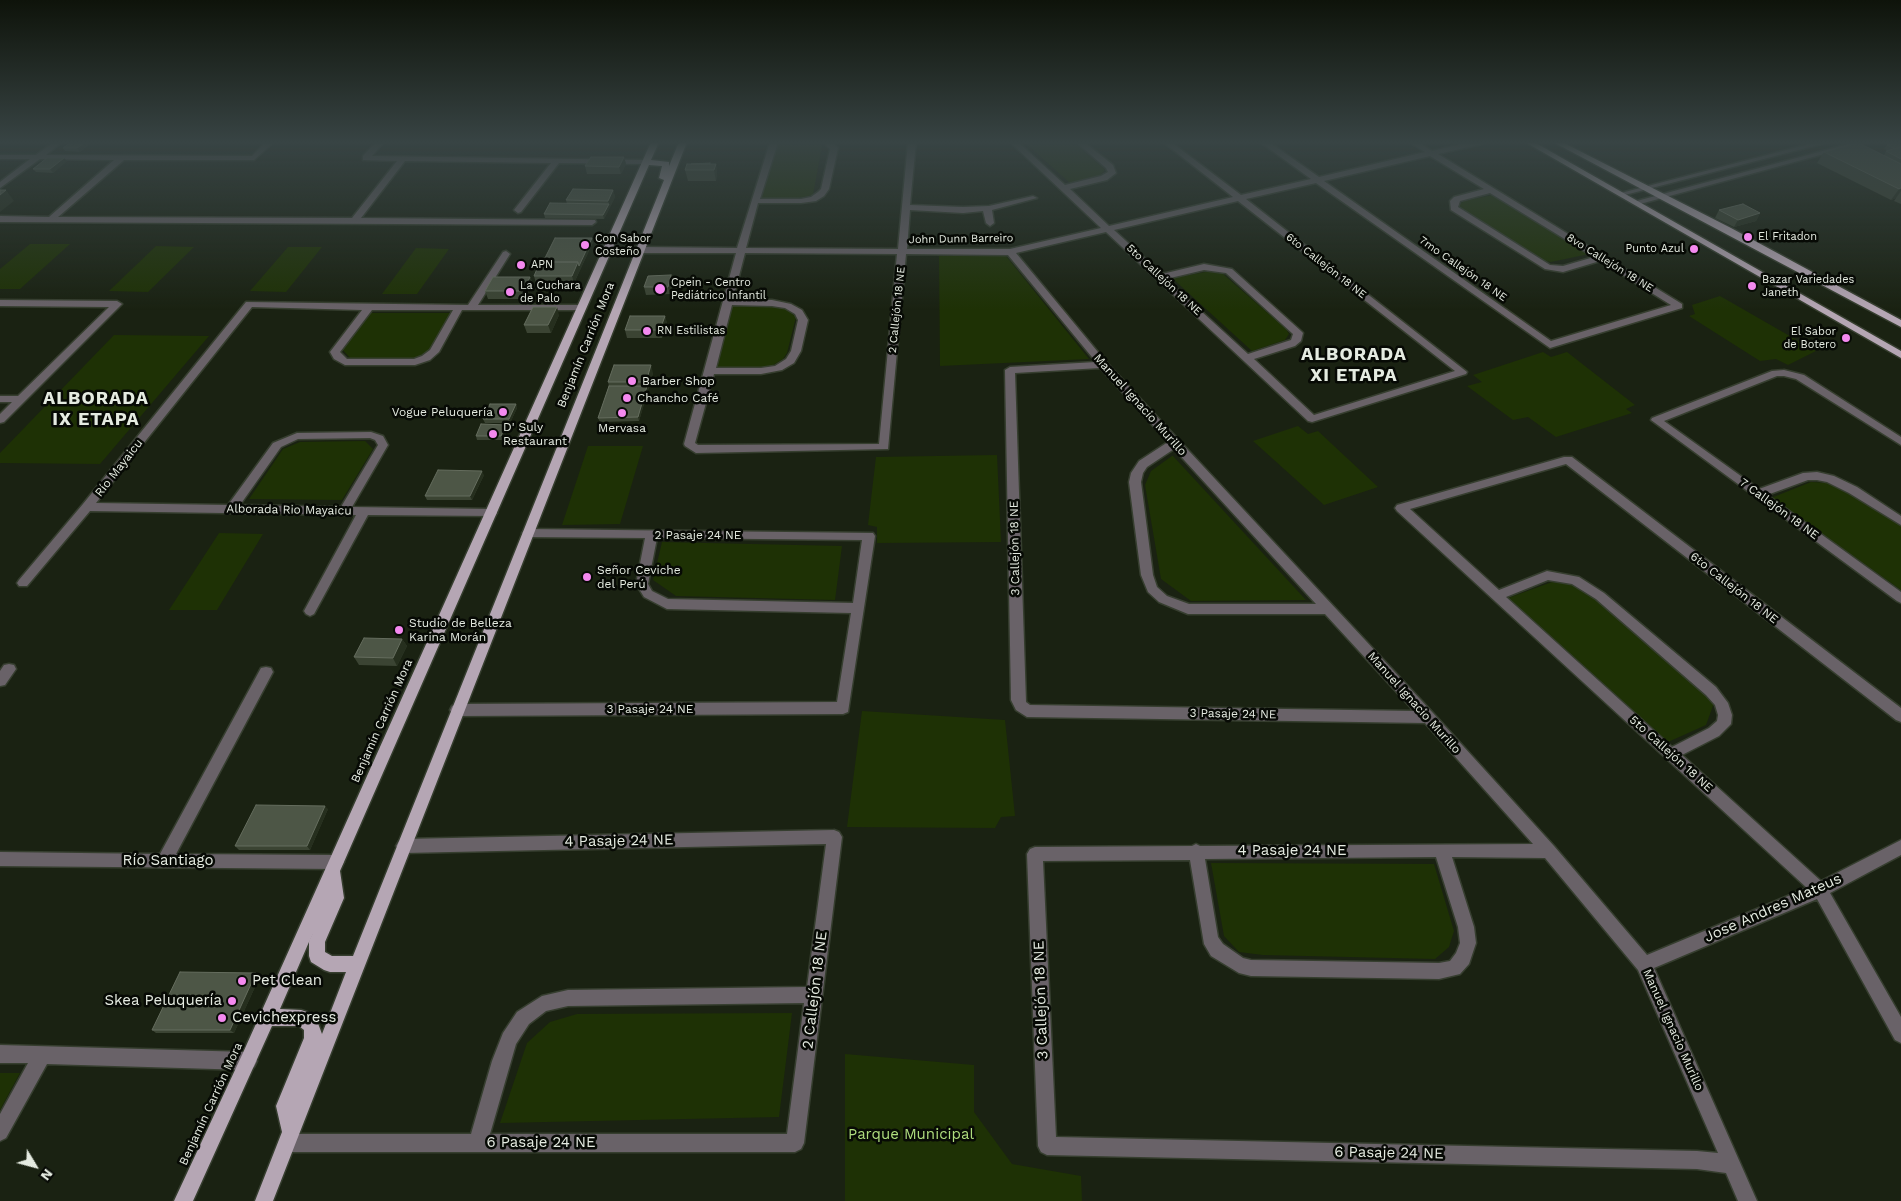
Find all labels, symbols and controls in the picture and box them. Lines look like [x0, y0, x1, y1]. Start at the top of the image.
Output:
street label: 6to Callejón 18 NE [1283, 230, 1369, 302]
place label: El Fritadon [1758, 230, 1817, 244]
street label: John Dunn Barreiro [909, 231, 1013, 247]
street label: 8vo Callejón 18 NE [1564, 231, 1656, 295]
marker: El Fritadon [1742, 231, 1754, 243]
place label: Con Sabor Costeño [595, 232, 651, 258]
street label: 7mo Callejón 18 NE [1417, 234, 1509, 304]
marker: Con Sabor Costeño [579, 239, 591, 251]
street label: 5to Callejón 18 NE [1124, 242, 1204, 318]
place label: Punto Azul [1626, 242, 1684, 256]
marker: Punto Azul [1688, 243, 1700, 255]
place label: APN [531, 258, 553, 272]
marker: APN [515, 259, 527, 271]
street label: 2 Callejón 18 NE [886, 266, 908, 354]
place label: Bazar Variedades Janeth [1762, 273, 1854, 299]
place label: Cpein - Centro Pediátrico Infantil [671, 276, 766, 302]
place label: La Cuchara de Palo [520, 279, 581, 305]
street label: Benjamín Carrión Mora [554, 280, 618, 410]
marker: Bazar Variedades Janeth [1746, 280, 1758, 292]
marker: Cpein - Centro Pediátrico Infantil [653, 282, 667, 296]
marker: La Cuchara de Palo [504, 286, 516, 298]
place label: RN Estilistas [657, 324, 725, 338]
marker: RN Estilistas [641, 325, 653, 337]
place label: El Sabor de Botero [1783, 325, 1836, 351]
marker: El Sabor de Botero [1840, 332, 1852, 344]
district label: ALBORADA XI ETAPA [1300, 344, 1408, 386]
street label: Manuel Ignacio Murillo [1091, 351, 1189, 459]
place label: Barber Shop [642, 374, 715, 388]
marker: Barber Shop [626, 375, 638, 387]
district label: ALBORADA IX ETAPA [42, 388, 150, 430]
place label: Chancho Café [637, 391, 719, 405]
marker: Chancho Café [621, 392, 633, 404]
place label: Vogue Peluquería [392, 405, 493, 419]
marker: Vogue Peluquería [497, 406, 509, 418]
marker: Mervasa [616, 407, 628, 419]
place label: D' Suly Restaurant [503, 420, 567, 448]
place label: Mervasa [598, 421, 646, 435]
marker: D' Suly Restaurant [487, 428, 499, 440]
street label: Río Mayaicu [92, 436, 146, 500]
street label: 7 Callejón 18 NE [1736, 475, 1822, 543]
street label: 3 Callejón 18 NE [1007, 500, 1023, 596]
street label: Alborada Rio Mayaicu [226, 502, 352, 518]
street label: 2 Pasaje 24 NE [654, 528, 742, 542]
street label: 6to Callejón 18 NE [1687, 549, 1781, 627]
place label: Señor Ceviche del Perú [597, 563, 681, 591]
marker: Señor Ceviche del Perú [581, 571, 593, 583]
place label: Studio de Belleza Karina Morán [409, 616, 512, 644]
marker: Studio de Belleza Karina Morán [393, 624, 405, 636]
street label: Manuel Ignacio Murillo [1365, 649, 1463, 757]
street label: Benjamín Carrión Mora [348, 657, 416, 785]
street label: 3 Pasaje 24 NE [606, 702, 694, 716]
street label: 3 Pasaje 24 NE [1189, 706, 1277, 722]
street label: 5to Callejón 18 NE [1626, 713, 1716, 795]
street label: 4 Pasaje 24 NE [564, 831, 674, 851]
street label: 4 Pasaje 24 NE [1237, 842, 1347, 860]
street label: Río Santiago [123, 852, 213, 870]
street label: Jose Andres Mateus [1702, 870, 1844, 946]
street label: 2 Callejón 18 NE [799, 930, 831, 1050]
street label: 3 Callejón 18 NE [1030, 940, 1052, 1060]
street label: Manuel Ignacio Murillo [1640, 967, 1706, 1093]
place label: Pet Clean [252, 972, 322, 990]
marker: Pet Clean [236, 975, 248, 987]
place label: Skea Peluquería [104, 992, 222, 1010]
marker: Skea Peluquería [226, 995, 238, 1007]
place label: Cevichexpress [232, 1009, 336, 1027]
marker: Cevichexpress [216, 1012, 228, 1024]
street label: Benjamín Carrión Mora [176, 1040, 246, 1168]
park label: Parque Municipal [848, 1126, 974, 1144]
street label: 6 Pasaje 24 NE [486, 1134, 596, 1152]
north arrow [10, 1141, 60, 1191]
street label: 6 Pasaje 24 NE [1334, 1143, 1444, 1163]
text: N [37, 1166, 56, 1184]

